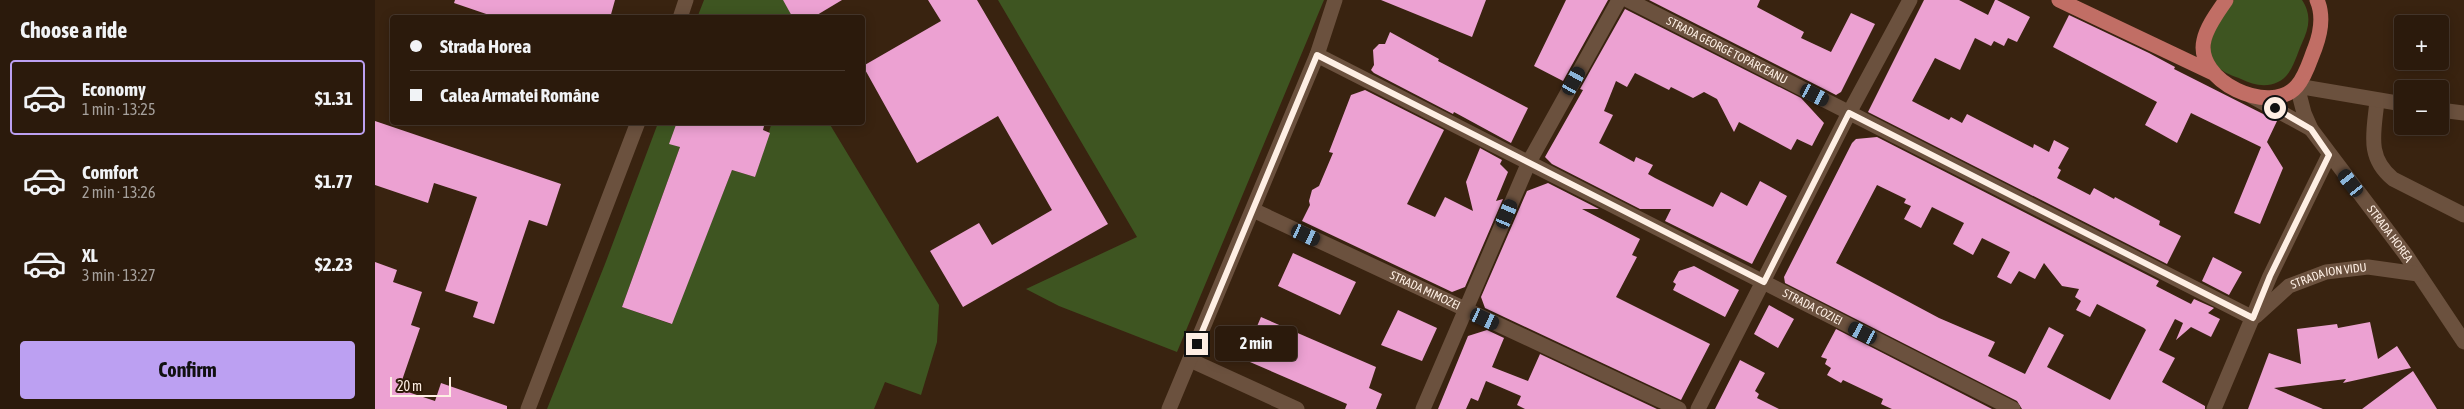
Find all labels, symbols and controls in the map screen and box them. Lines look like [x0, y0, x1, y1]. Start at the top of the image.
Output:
street label: STRADA GEORGE TOPÂRCEANU [1664, 14, 1790, 87]
map controls [2394, 15, 2449, 135]
button: + [2394, 15, 2449, 70]
text: Choose a ride [20, 17, 127, 43]
text: Strada Horea [440, 35, 531, 57]
car [1560, 64, 1587, 98]
icon: car [22, 75, 67, 120]
text: Economy [82, 78, 146, 100]
button: − [2394, 80, 2449, 135]
car [1798, 82, 1831, 108]
text: Calea Armatei Române [440, 84, 599, 106]
text: $1.31 [315, 87, 353, 109]
route start [2264, 97, 2286, 119]
text: 1 min · 13:25 [82, 100, 155, 118]
icon: car [22, 158, 67, 203]
text: Comfort [82, 161, 138, 183]
car [2335, 167, 2366, 199]
text: $1.77 [315, 170, 353, 192]
text: 2 min · 13:26 [82, 183, 155, 201]
car [1494, 197, 1519, 231]
street label: STRADA HOREA [2364, 203, 2416, 265]
car [1289, 222, 1322, 248]
icon: car [22, 241, 67, 286]
text: XL [82, 244, 98, 266]
text: $2.23 [315, 253, 353, 275]
street label: STRADA ION VIDU [2289, 260, 2367, 292]
text: 3 min · 13:27 [82, 266, 155, 284]
street label: STRADA MIMOZEI [1388, 268, 1463, 313]
street label: STRADA COZIEI [1780, 286, 1845, 328]
car [1468, 306, 1501, 332]
car [1846, 320, 1879, 346]
callout: 2 min [1215, 326, 1297, 362]
route end [1186, 333, 1208, 355]
text: 2 min [1240, 334, 1272, 352]
button: Confirm [20, 341, 355, 399]
scale bar [390, 374, 451, 397]
text: 20 m [397, 378, 422, 394]

